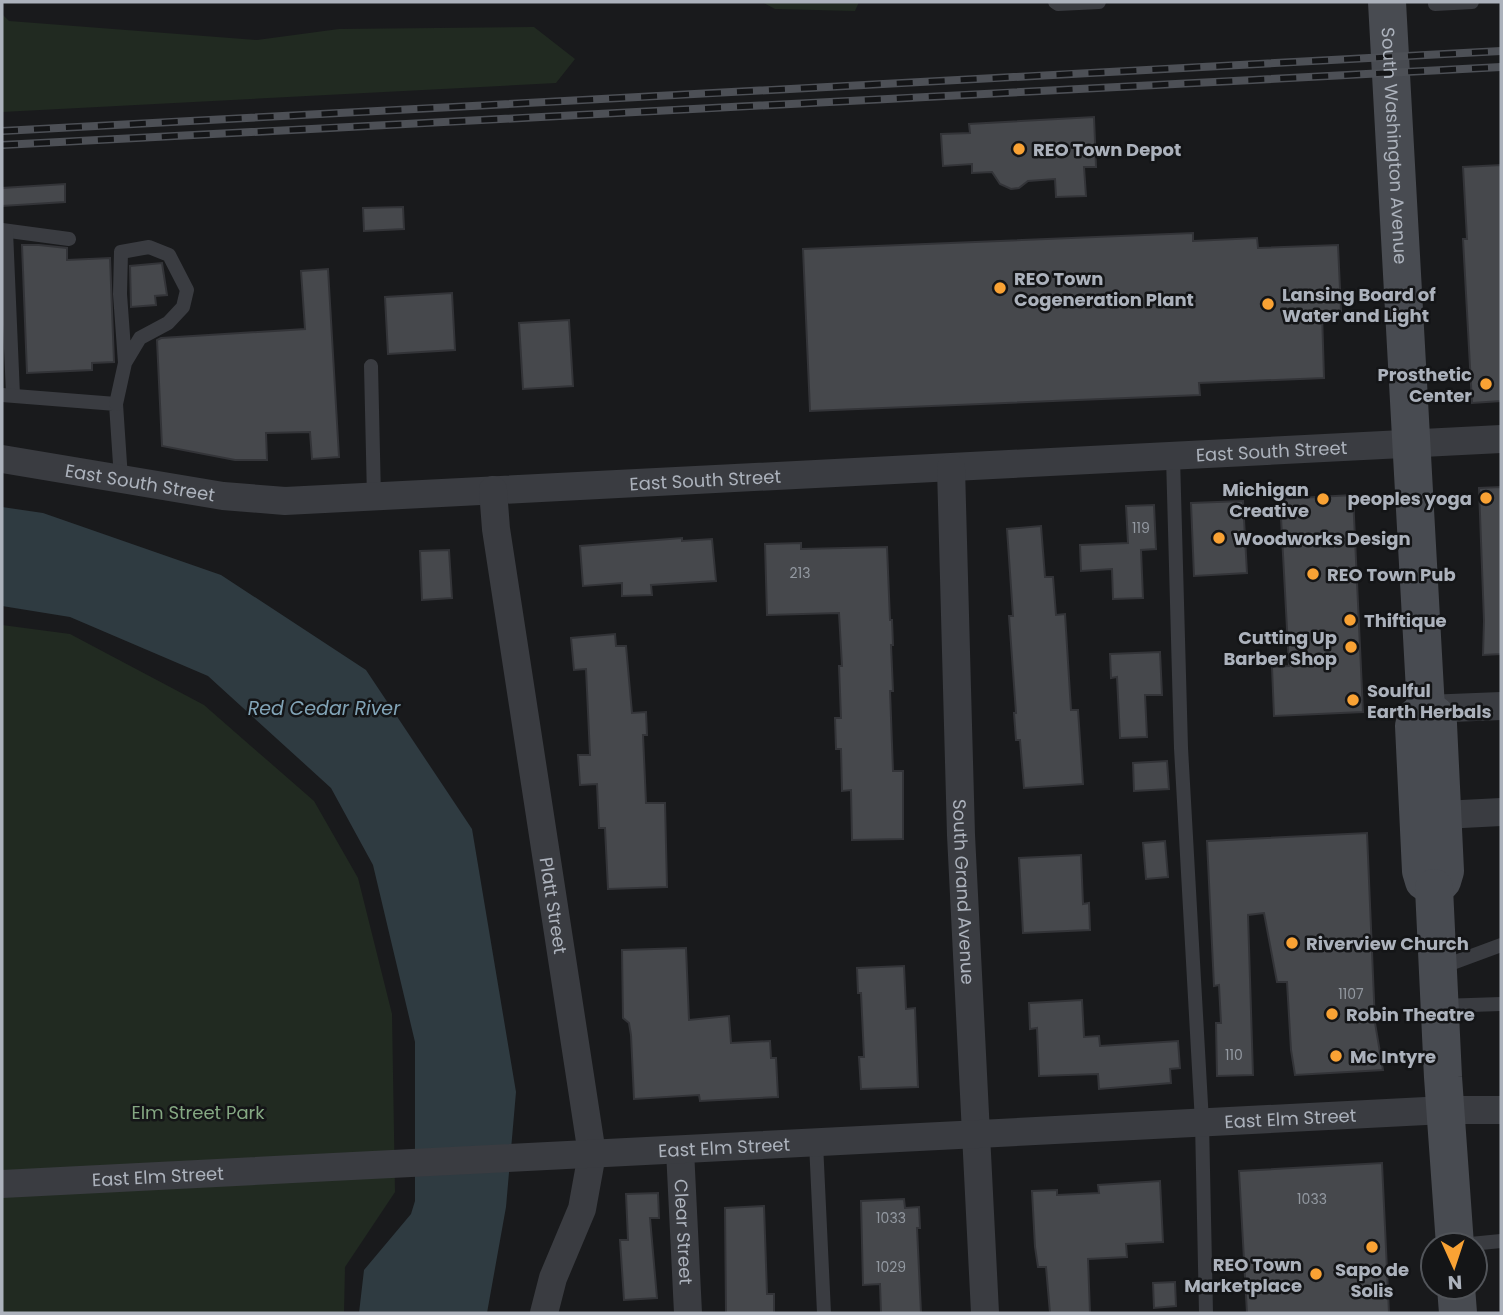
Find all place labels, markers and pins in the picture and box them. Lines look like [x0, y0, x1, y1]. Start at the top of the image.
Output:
place label: REO Town Depot [1033, 137, 1181, 162]
marker: REO Town Depot [1011, 141, 1027, 157]
place label: REO Town Cogeneration Plant [1014, 266, 1194, 312]
marker: REO Town Cogeneration Plant [992, 280, 1008, 296]
place label: Lansing Board of Water and Light [1282, 282, 1436, 328]
marker: Lansing Board of Water and Light [1260, 296, 1276, 312]
place label: Prosthetic Center [1378, 362, 1472, 408]
marker: Prosthetic Center [1478, 376, 1494, 392]
place label: Michigan Creative [1222, 477, 1309, 523]
place label: peoples yoga [1347, 486, 1472, 511]
marker: peoples yoga [1478, 490, 1494, 506]
marker: Michigan Creative [1315, 491, 1331, 507]
place label: Woodworks Design [1233, 526, 1411, 551]
marker: Woodworks Design [1211, 530, 1227, 546]
place label: REO Town Pub [1327, 562, 1456, 587]
marker: REO Town Pub [1305, 566, 1321, 582]
place label: Thiftique [1364, 608, 1447, 633]
marker: Thiftique [1342, 612, 1358, 628]
place label: Cutting Up Barber Shop [1223, 625, 1337, 671]
marker: Cutting Up Barber Shop [1343, 639, 1359, 655]
place label: Soulful Earth Herbals [1367, 678, 1492, 724]
marker: Soulful Earth Herbals [1345, 692, 1361, 708]
place label: Riverview Church [1306, 931, 1469, 956]
marker: Riverview Church [1284, 935, 1300, 951]
place label: Robin Theatre [1346, 1002, 1475, 1027]
marker: Robin Theatre [1324, 1006, 1340, 1022]
place label: Mc Intyre [1350, 1044, 1436, 1069]
marker: Mc Intyre [1328, 1048, 1344, 1064]
marker: Sapo de Solis [1364, 1239, 1380, 1255]
place label: REO Town Marketplace [1184, 1252, 1302, 1298]
place label: Sapo de Solis [1335, 1257, 1409, 1303]
marker: REO Town Marketplace [1308, 1266, 1324, 1282]

